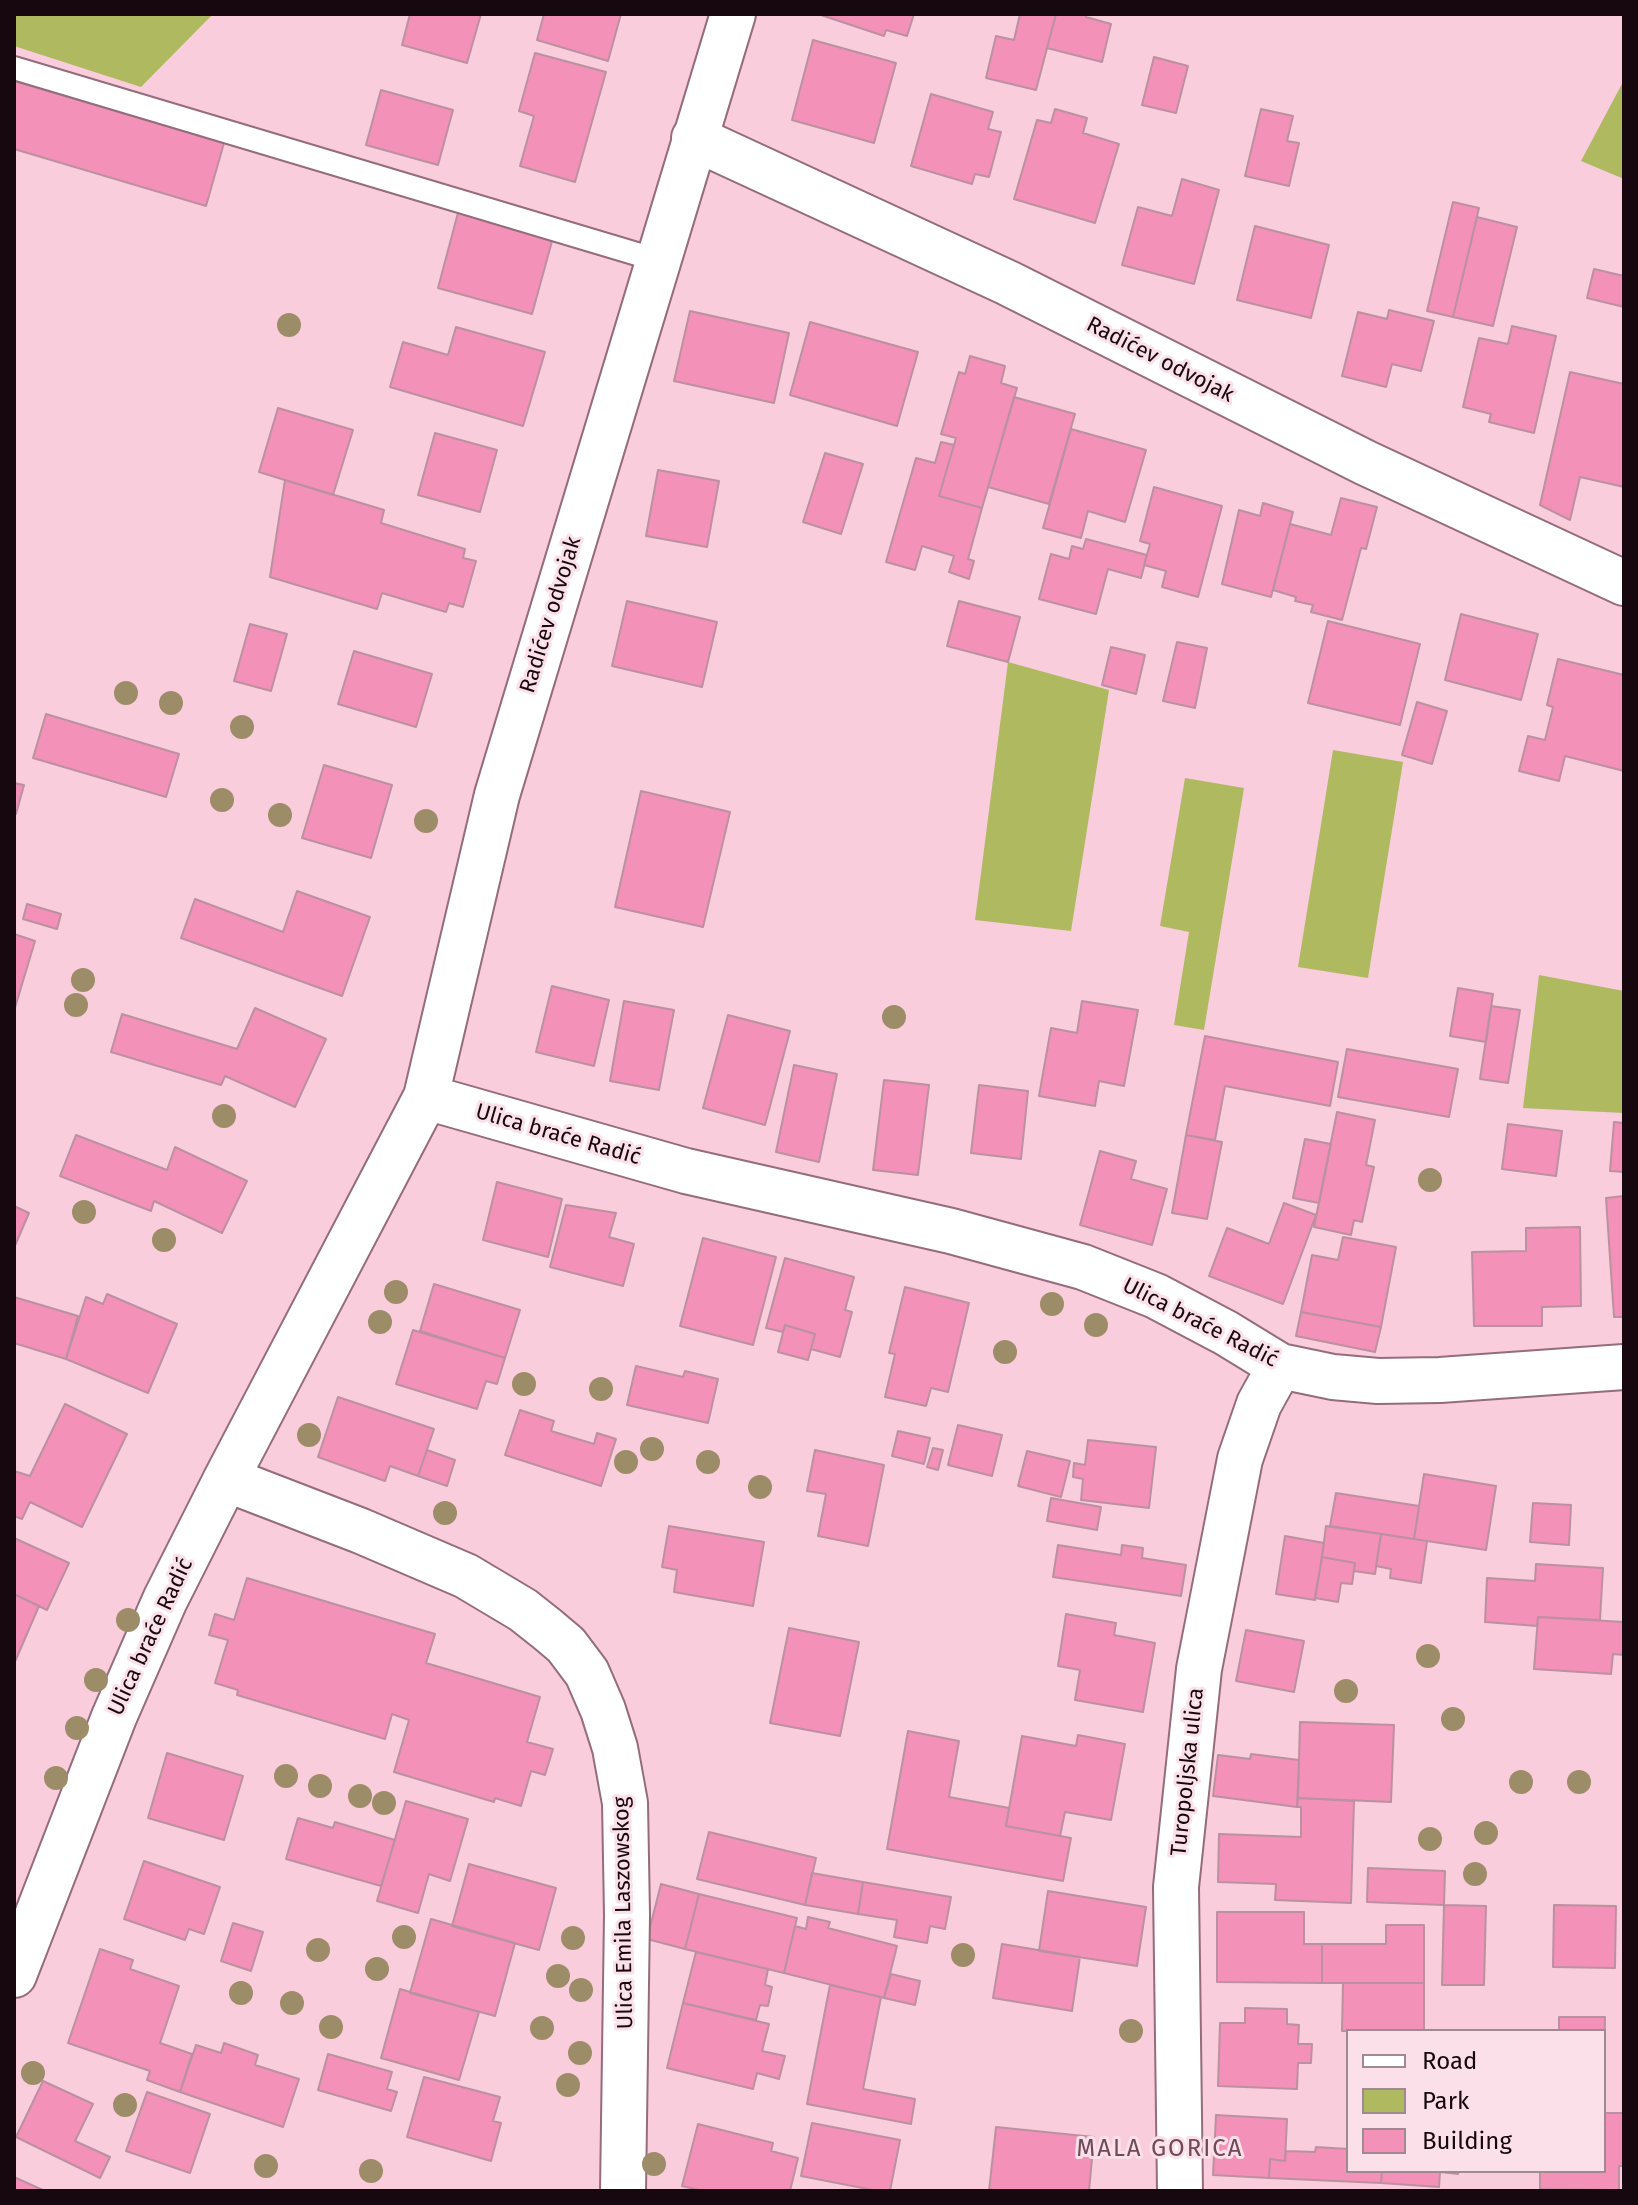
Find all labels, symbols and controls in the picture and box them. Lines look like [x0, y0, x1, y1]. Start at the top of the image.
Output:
street label: Radićev odvojak [1082, 311, 1238, 409]
street label: Radićev odvojak [515, 534, 587, 696]
street label: Ulica braće Radić [472, 1099, 644, 1171]
street label: Ulica braće Radić [1118, 1272, 1282, 1374]
street label: Ulica braće Radić [103, 1554, 199, 1720]
street label: Turopoljska ulica [1166, 1686, 1210, 1858]
street label: Ulica Emila Laszowskog [609, 1797, 639, 2029]
legend [1346, 2029, 1606, 2173]
text: Road [1422, 2047, 1477, 2075]
text: Park [1422, 2087, 1469, 2115]
text: Building [1422, 2127, 1512, 2155]
district label: MALA GORICA [1076, 2135, 1244, 2163]

